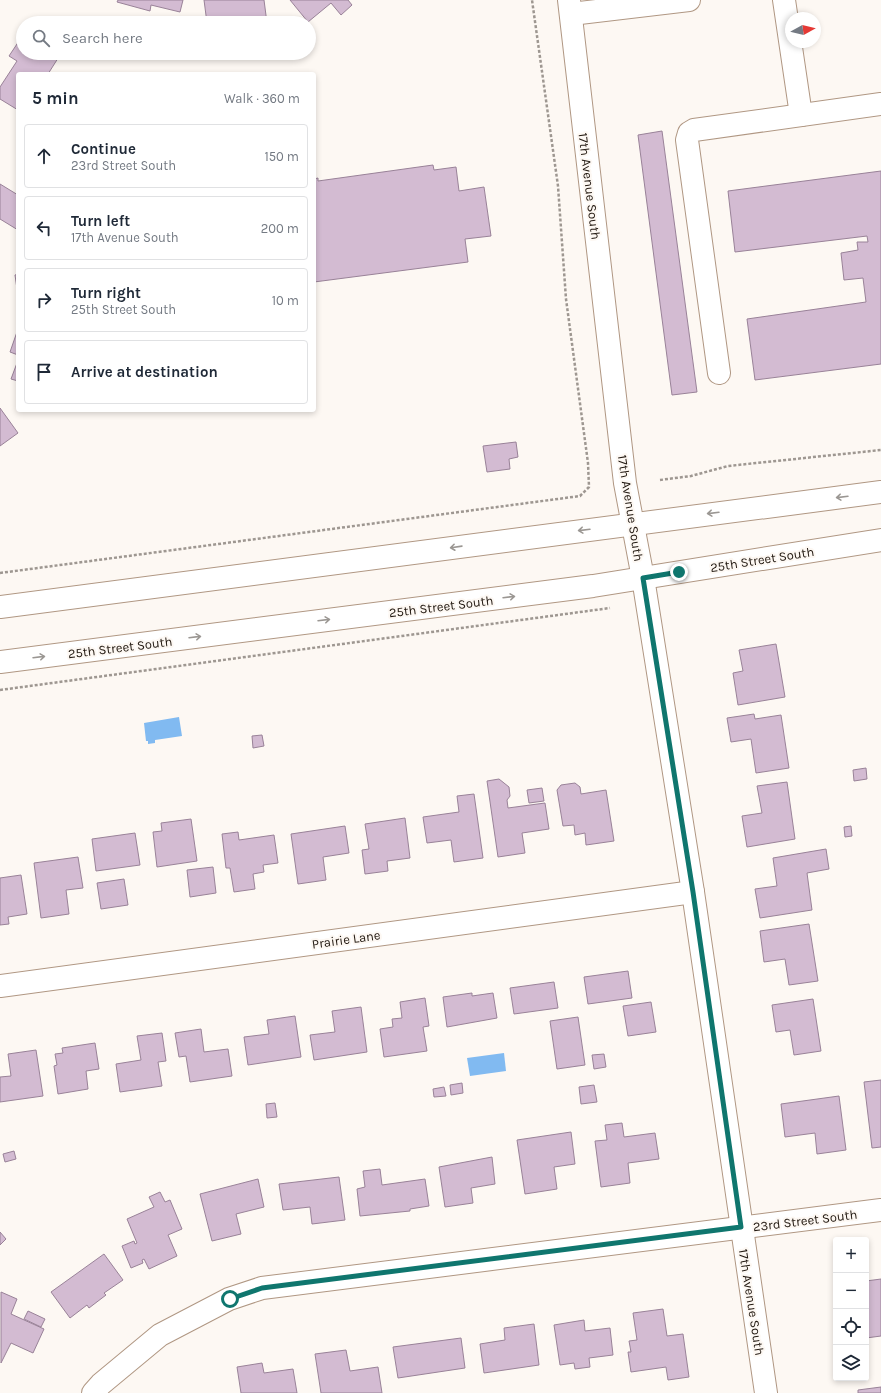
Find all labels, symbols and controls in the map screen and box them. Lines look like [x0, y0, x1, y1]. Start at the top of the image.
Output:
north arrow [785, 12, 821, 48]
search box [16, 16, 316, 60]
icon: search [30, 27, 52, 49]
text: Search here [62, 29, 143, 47]
text: 5 min [32, 88, 79, 108]
text: Walk · 360 m [224, 91, 300, 106]
street label: 17th Avenue South [575, 132, 604, 240]
text: Continue [71, 140, 136, 158]
icon: ahead [33, 145, 55, 167]
text: 150 m [264, 149, 299, 164]
text: 23rd Street South [71, 158, 176, 173]
text: Turn left [71, 212, 130, 230]
icon: left [33, 217, 55, 239]
text: 200 m [261, 221, 299, 236]
text: 17th Avenue South [71, 230, 179, 245]
text: Turn right [71, 284, 141, 302]
icon: right [33, 289, 55, 311]
text: 10 m [272, 293, 299, 308]
text: 25th Street South [71, 302, 176, 317]
icon: arrive [33, 361, 55, 383]
text: Arrive at destination [71, 363, 218, 381]
street label: 17th Avenue South [615, 454, 646, 562]
one-way arrow [836, 493, 849, 500]
one-way arrow [707, 509, 720, 517]
one-way arrow [578, 526, 591, 534]
one-way arrow [450, 543, 463, 551]
street label: 25th Street South [709, 544, 815, 575]
route end [670, 563, 688, 581]
street label: 25th Street South [388, 593, 494, 620]
one-way arrow [502, 593, 515, 601]
one-way arrow [317, 617, 330, 624]
one-way arrow [188, 633, 201, 641]
street label: 25th Street South [67, 634, 173, 661]
one-way arrow [32, 653, 45, 661]
street label: Prairie Lane [311, 927, 382, 952]
street label: 23rd Street South [752, 1207, 858, 1234]
map controls [833, 1237, 869, 1381]
button: + [833, 1237, 869, 1273]
street label: 17th Avenue South [736, 1248, 767, 1356]
button: − [833, 1273, 869, 1309]
route start [221, 1290, 239, 1308]
button: locate [833, 1309, 869, 1345]
button: layers [833, 1345, 869, 1381]

